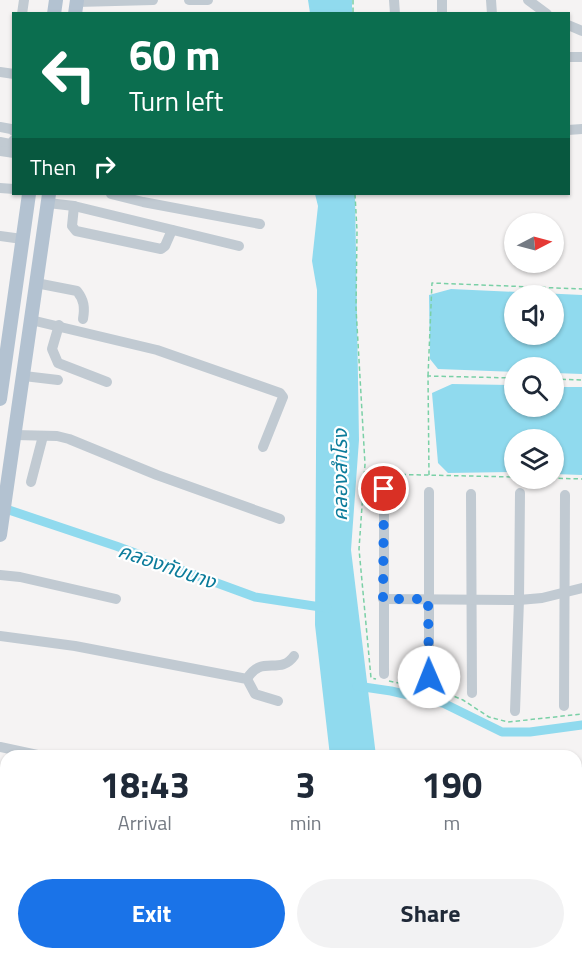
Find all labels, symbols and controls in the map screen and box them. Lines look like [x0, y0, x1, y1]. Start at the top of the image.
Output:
text: 60 m [129, 22, 221, 86]
icon: left [30, 36, 108, 114]
text: Turn left [129, 80, 223, 121]
text: Then [30, 150, 76, 184]
icon: right [88, 150, 121, 183]
north arrow [504, 213, 564, 273]
map controls [504, 213, 564, 489]
button: sound [504, 285, 564, 345]
button: search [504, 357, 564, 417]
water label: คลองสำโรง [324, 428, 355, 521]
button: layers [504, 429, 564, 489]
pin [358, 463, 409, 514]
icon: arrive [367, 472, 400, 505]
water label: คลองทับนาง [114, 534, 221, 597]
position arrow [397, 645, 461, 709]
text: 18:43 [100, 757, 190, 812]
text: 3 [296, 757, 316, 812]
text: 190 [422, 757, 482, 812]
text: Arrival [118, 807, 172, 838]
text: min [290, 807, 322, 838]
text: m [443, 807, 460, 838]
button: Exit [18, 879, 285, 948]
button: Share [297, 879, 564, 948]

